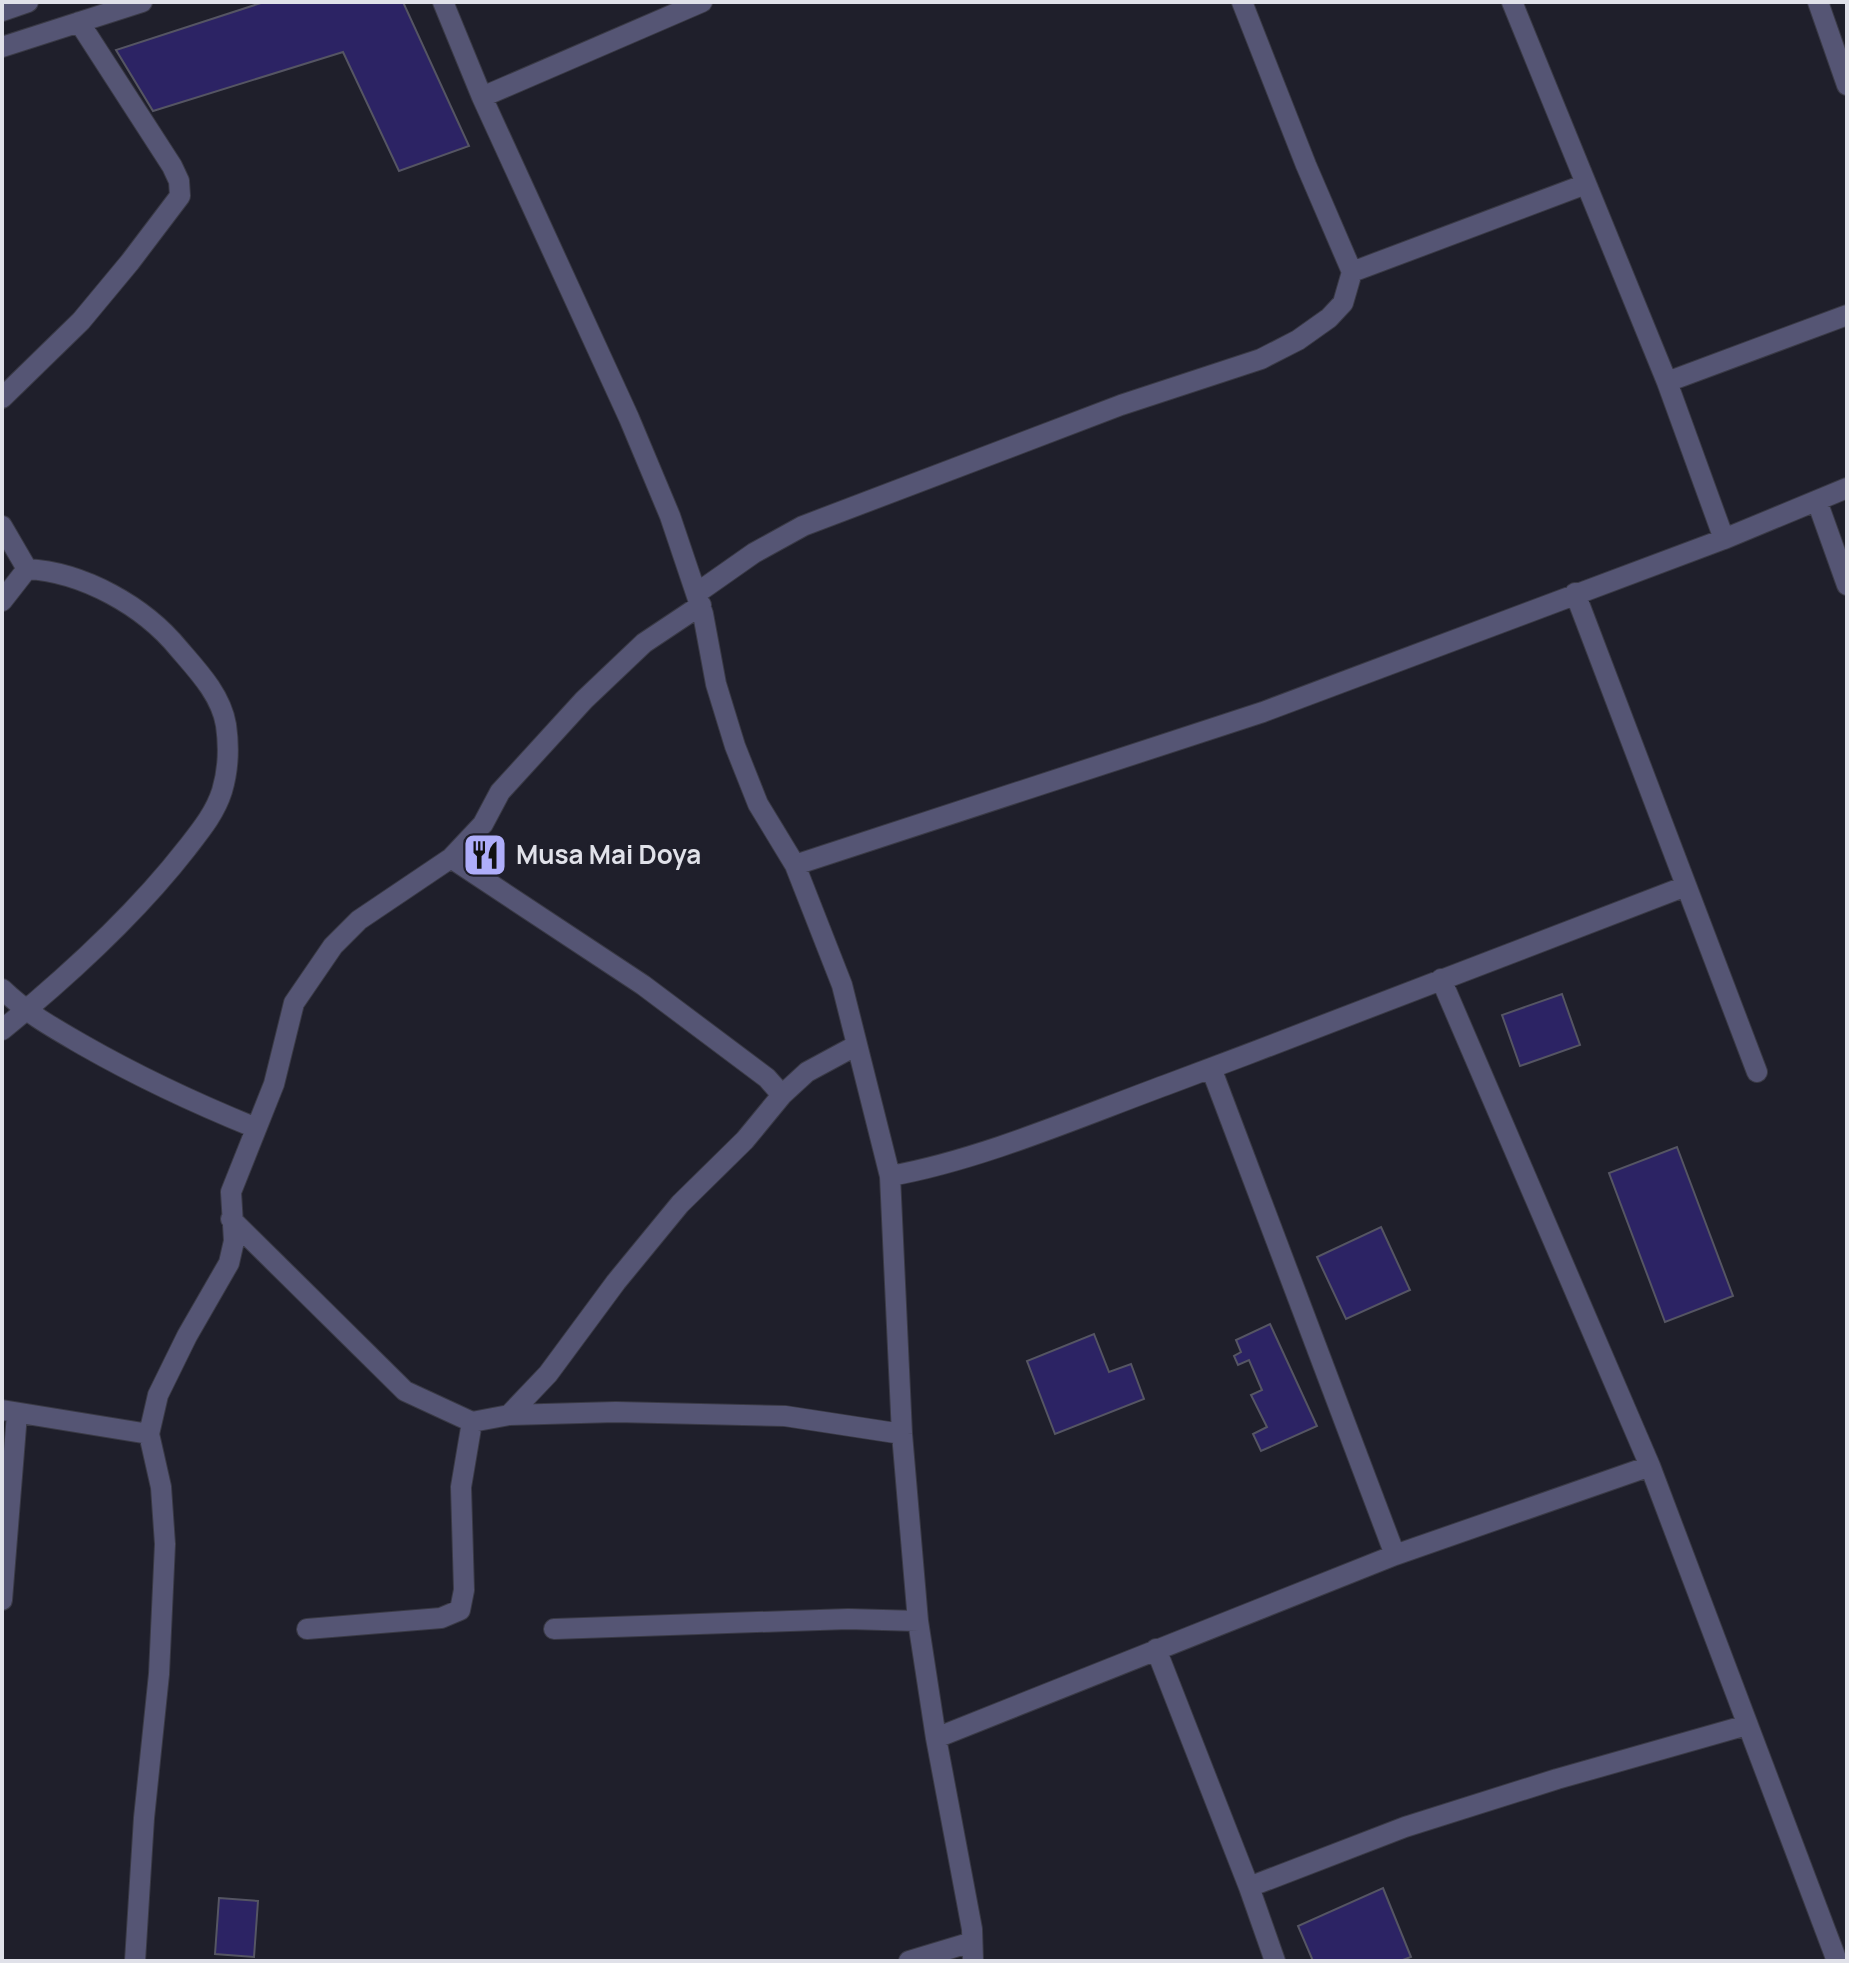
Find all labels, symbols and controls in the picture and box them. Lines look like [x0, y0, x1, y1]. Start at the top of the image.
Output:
restaurant icon: Musa Mai Doya [461, 831, 509, 879]
place label: Musa Mai Doya [516, 836, 701, 872]

